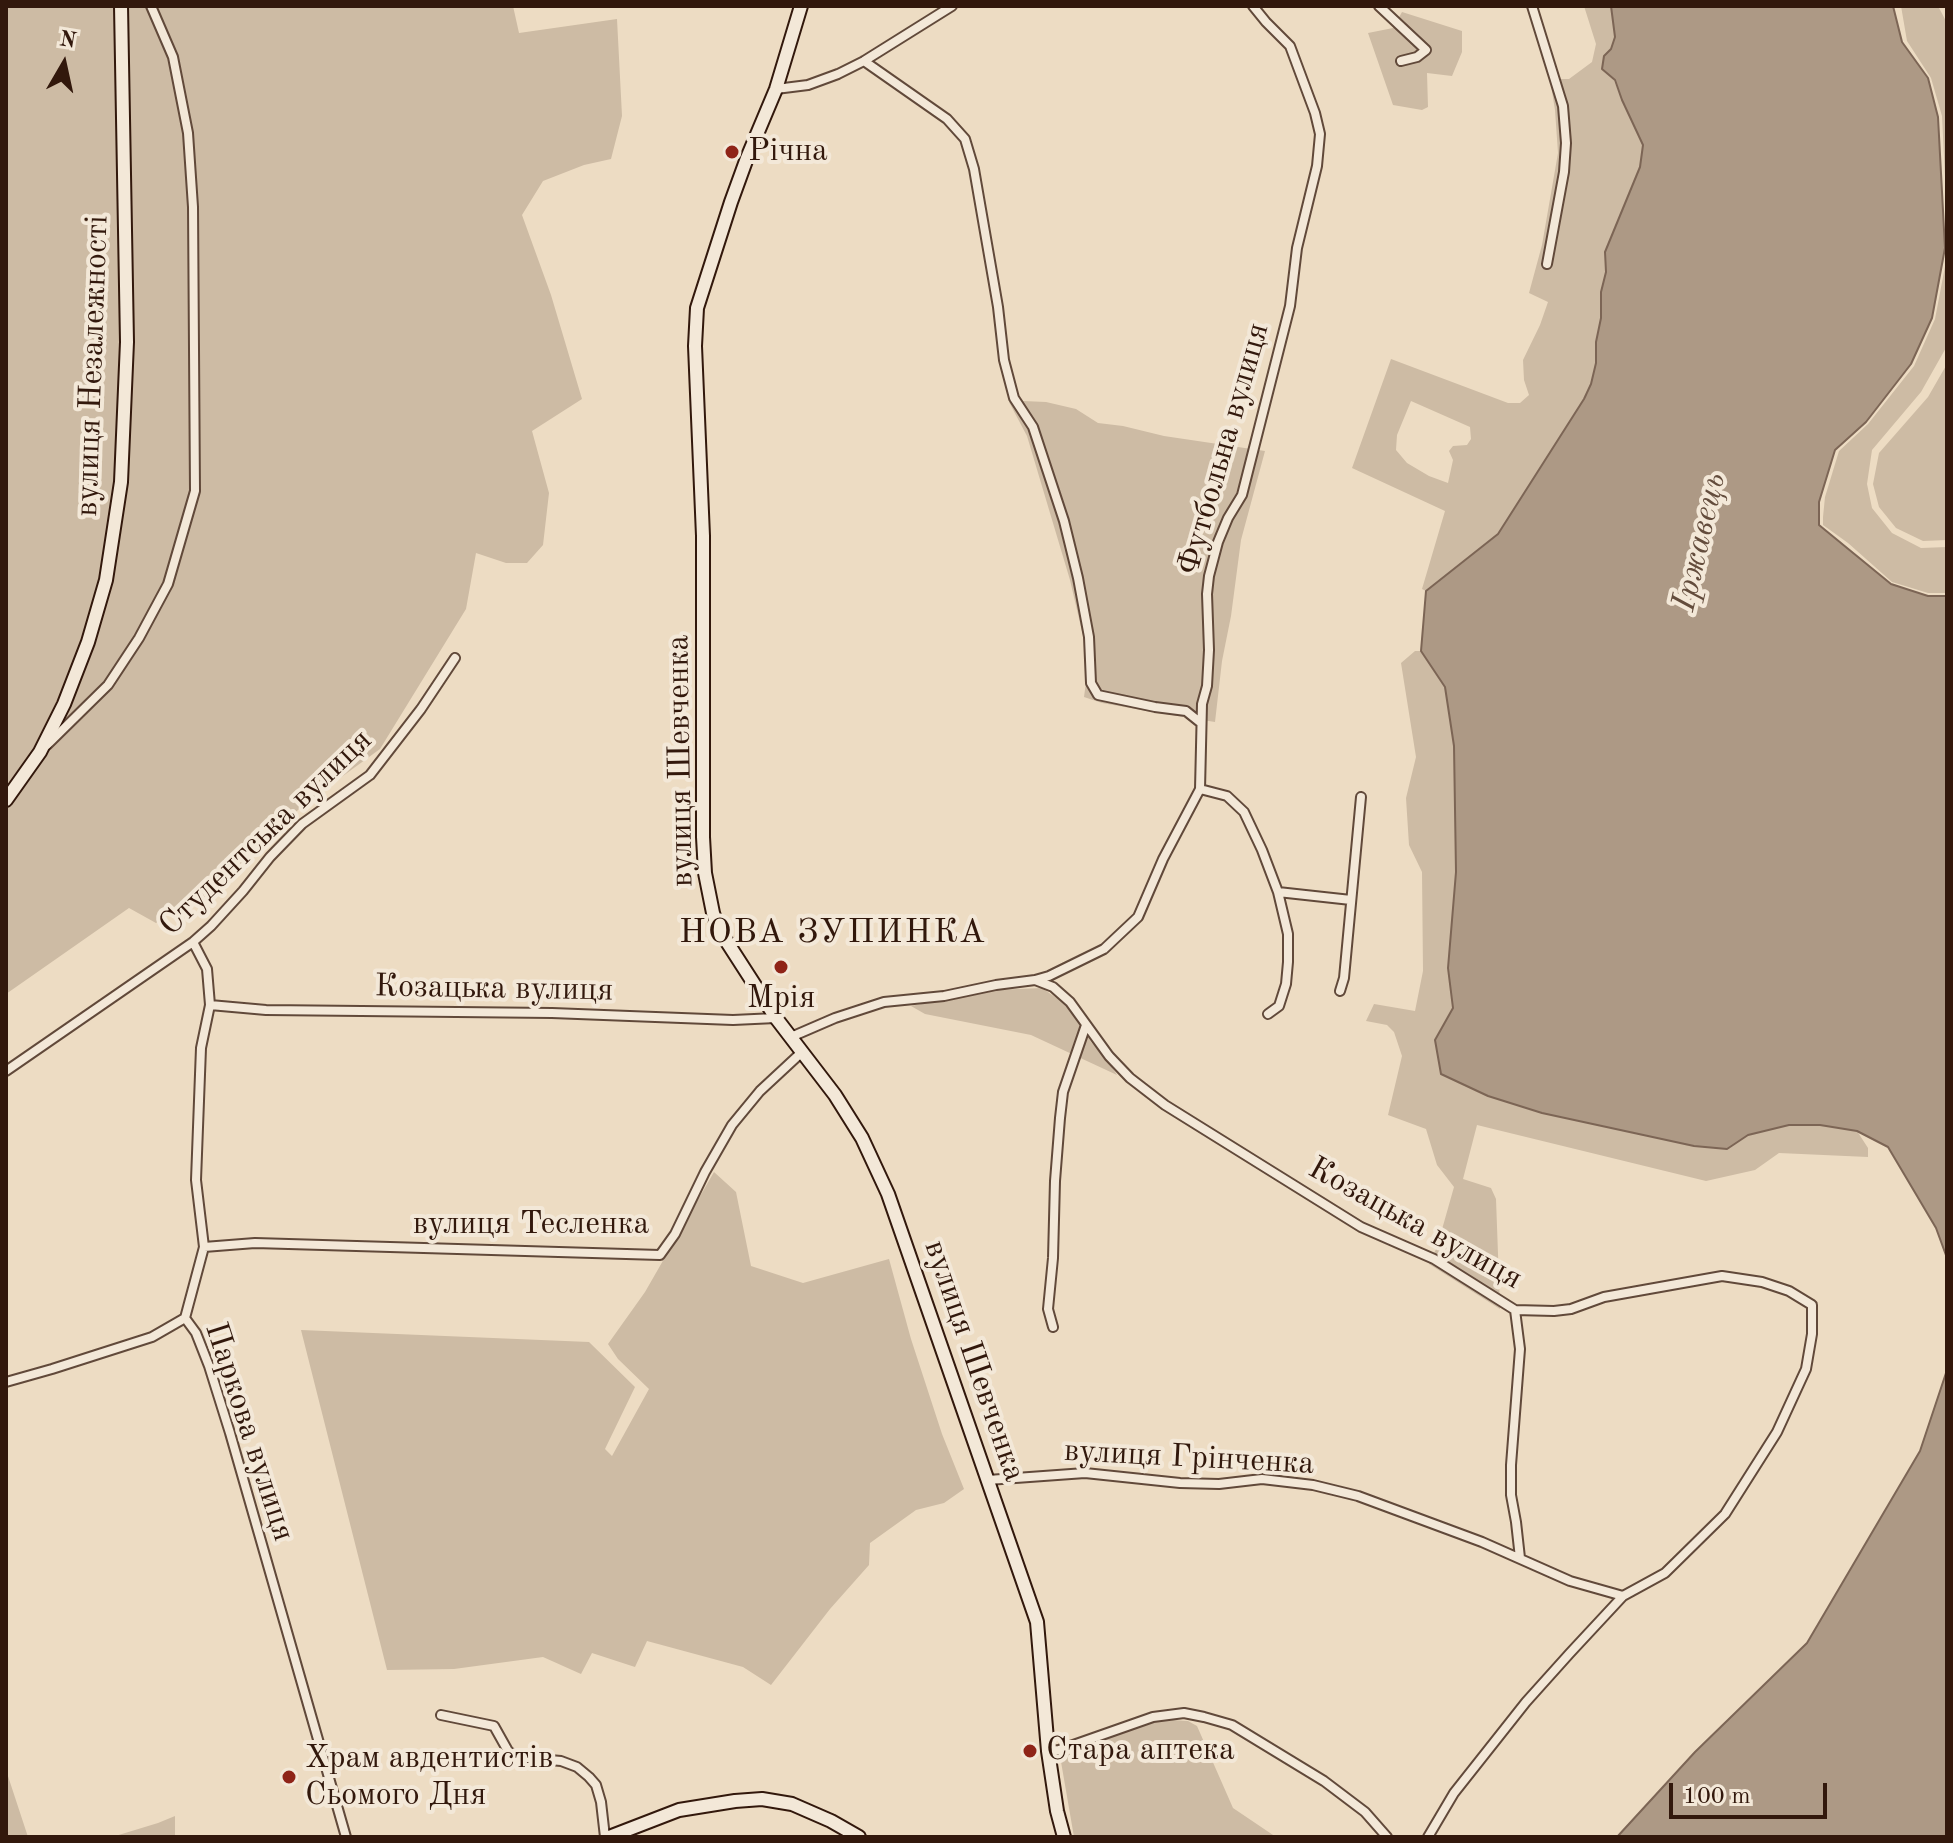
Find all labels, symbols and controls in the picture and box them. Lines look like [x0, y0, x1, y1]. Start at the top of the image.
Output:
north arrow [24, 24, 104, 104]
text: N [58, 28, 78, 52]
place label: Річна [748, 133, 828, 171]
marker: Річна [723, 143, 741, 161]
street label: вулиця Незалежності [69, 215, 117, 517]
street label: Футбольна вулиця [1170, 319, 1278, 579]
water label: Іржавець [1664, 469, 1736, 615]
street label: вулиця Шевченка [660, 634, 702, 888]
street label: Студентська вулиця [152, 722, 380, 944]
district label: НОВА ЗУПИНКА [679, 913, 987, 953]
marker: Мрія [772, 958, 790, 976]
street label: Козацька вулиця [374, 968, 614, 1010]
place label: Мрія [747, 980, 815, 1018]
street label: Козацька вулиця [1301, 1149, 1529, 1299]
street label: вулиця Тесленка [413, 1206, 649, 1244]
street label: вулиця Шевченка [915, 1235, 1033, 1487]
street label: Паркова вулиця [196, 1318, 302, 1546]
street label: вулиця Грінченка [1063, 1432, 1315, 1484]
place label: Стара аптека [1046, 1732, 1235, 1770]
place label: Храм авдентистів Сьомого Дня [305, 1740, 553, 1815]
marker: Стара аптека [1021, 1742, 1039, 1760]
scale bar [1673, 1767, 1831, 1817]
marker: Храм авдентистів Сьомого Дня [280, 1768, 298, 1786]
text: 100 m [1683, 1785, 1751, 1809]

